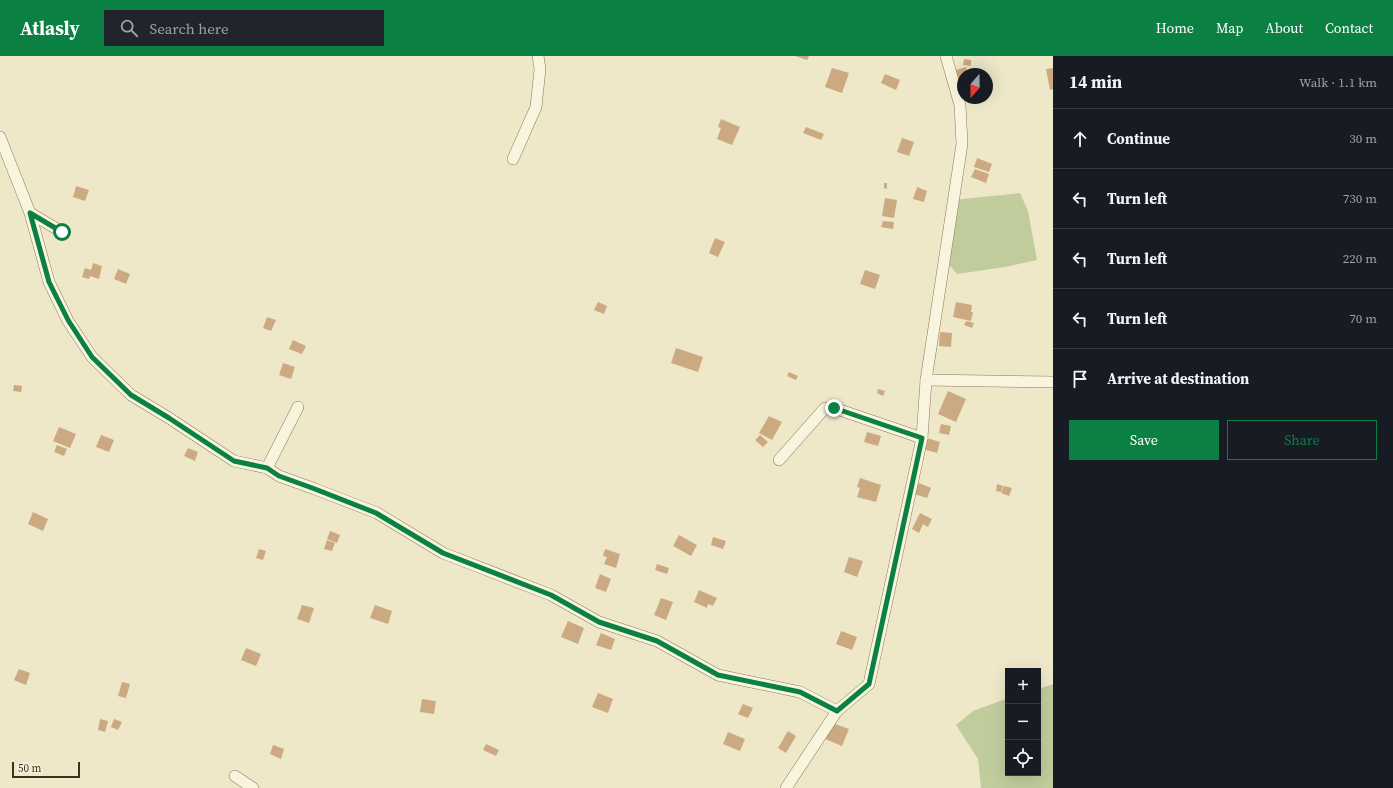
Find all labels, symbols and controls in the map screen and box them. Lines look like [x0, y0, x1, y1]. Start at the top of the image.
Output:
search box [104, 10, 384, 46]
text: Atlasly [20, 15, 80, 41]
icon: search [118, 17, 140, 39]
text: Search here [150, 18, 229, 39]
text: Home [1156, 18, 1194, 38]
text: Map [1216, 18, 1243, 38]
text: About [1265, 18, 1303, 38]
text: Contact [1325, 18, 1373, 38]
north arrow [957, 68, 993, 104]
text: 14 min [1069, 70, 1122, 94]
text: Walk · 1.1 km [1299, 74, 1377, 91]
icon: ahead [1069, 128, 1091, 150]
text: Continue [1107, 128, 1170, 149]
text: 30 m [1349, 130, 1377, 147]
icon: left [1069, 188, 1091, 210]
text: Turn left [1107, 188, 1167, 209]
text: 730 m [1343, 190, 1377, 207]
route start [53, 223, 71, 241]
icon: left [1069, 248, 1091, 270]
text: Turn left [1107, 248, 1167, 269]
text: 220 m [1343, 250, 1377, 267]
icon: left [1069, 308, 1091, 330]
text: Turn left [1107, 308, 1167, 329]
text: 70 m [1349, 310, 1377, 327]
icon: arrive [1069, 368, 1091, 390]
text: Arrive at destination [1107, 368, 1249, 389]
route end [825, 399, 843, 417]
button: Save [1069, 420, 1219, 460]
button: Share [1227, 420, 1377, 460]
map controls [1005, 668, 1041, 776]
button: + [1005, 668, 1041, 704]
button: − [1005, 704, 1041, 740]
button: locate [1005, 740, 1041, 776]
scale bar [12, 760, 80, 779]
text: 50 m [18, 761, 41, 776]

